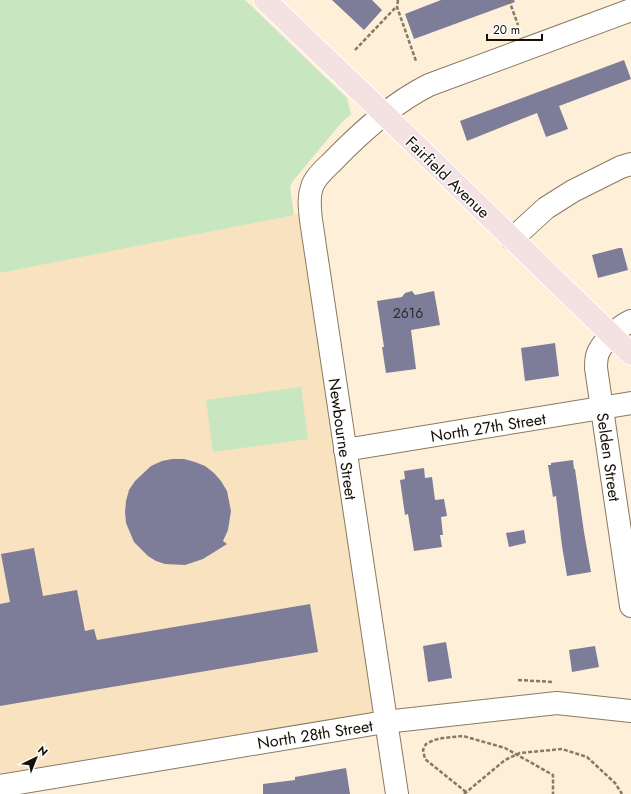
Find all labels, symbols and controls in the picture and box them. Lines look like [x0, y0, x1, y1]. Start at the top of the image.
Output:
scale bar [487, 16, 542, 42]
text: 20 m [493, 21, 520, 39]
street label: Fairfield Avenue [400, 131, 495, 224]
house number: 2616 [393, 303, 423, 323]
street label: Newbourne Street [323, 377, 362, 502]
street label: North 27th Street [429, 407, 548, 448]
street label: Selden Street [591, 411, 626, 503]
street label: North 28th Street [256, 714, 375, 755]
north arrow [16, 738, 56, 778]
text: N [34, 742, 51, 760]

